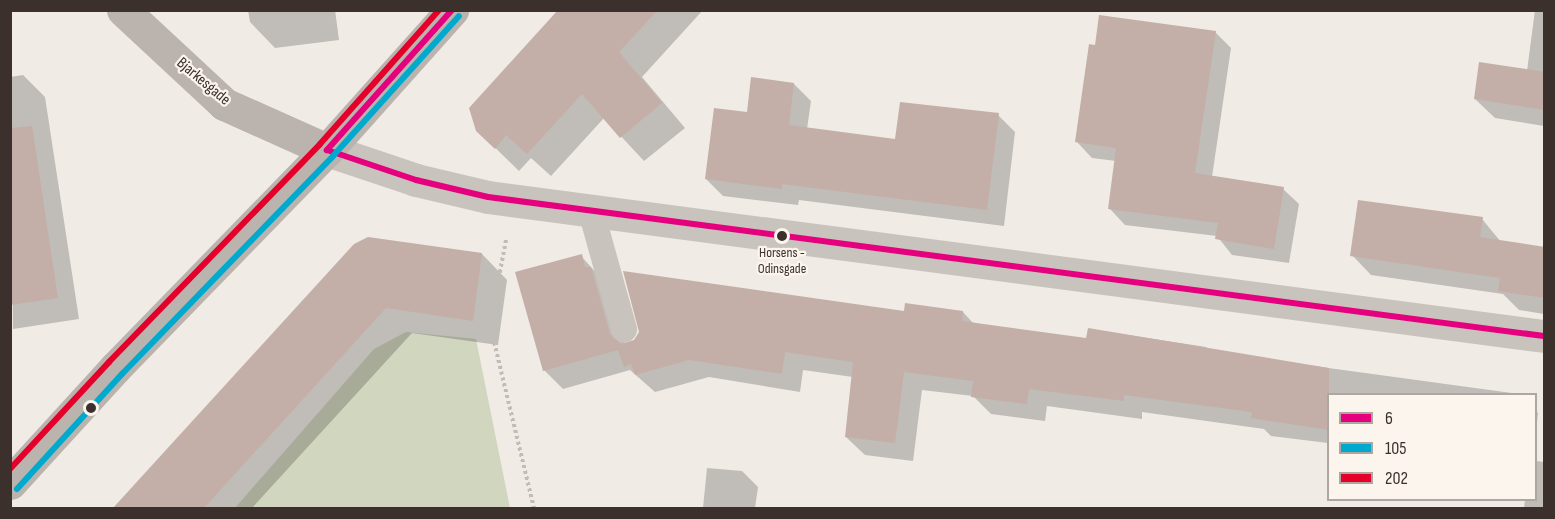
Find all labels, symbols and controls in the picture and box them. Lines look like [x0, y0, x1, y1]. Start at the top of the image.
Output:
street label: Bjarkesgade [172, 54, 234, 110]
marker: Horsens - Odinsgade [776, 230, 788, 242]
place label: Horsens - Odinsgade [758, 245, 806, 278]
legend [1327, 393, 1537, 501]
unlabelled marker [85, 402, 97, 414]
text: 6 [1385, 408, 1393, 429]
text: 105 [1385, 438, 1407, 459]
text: 202 [1385, 468, 1408, 489]

